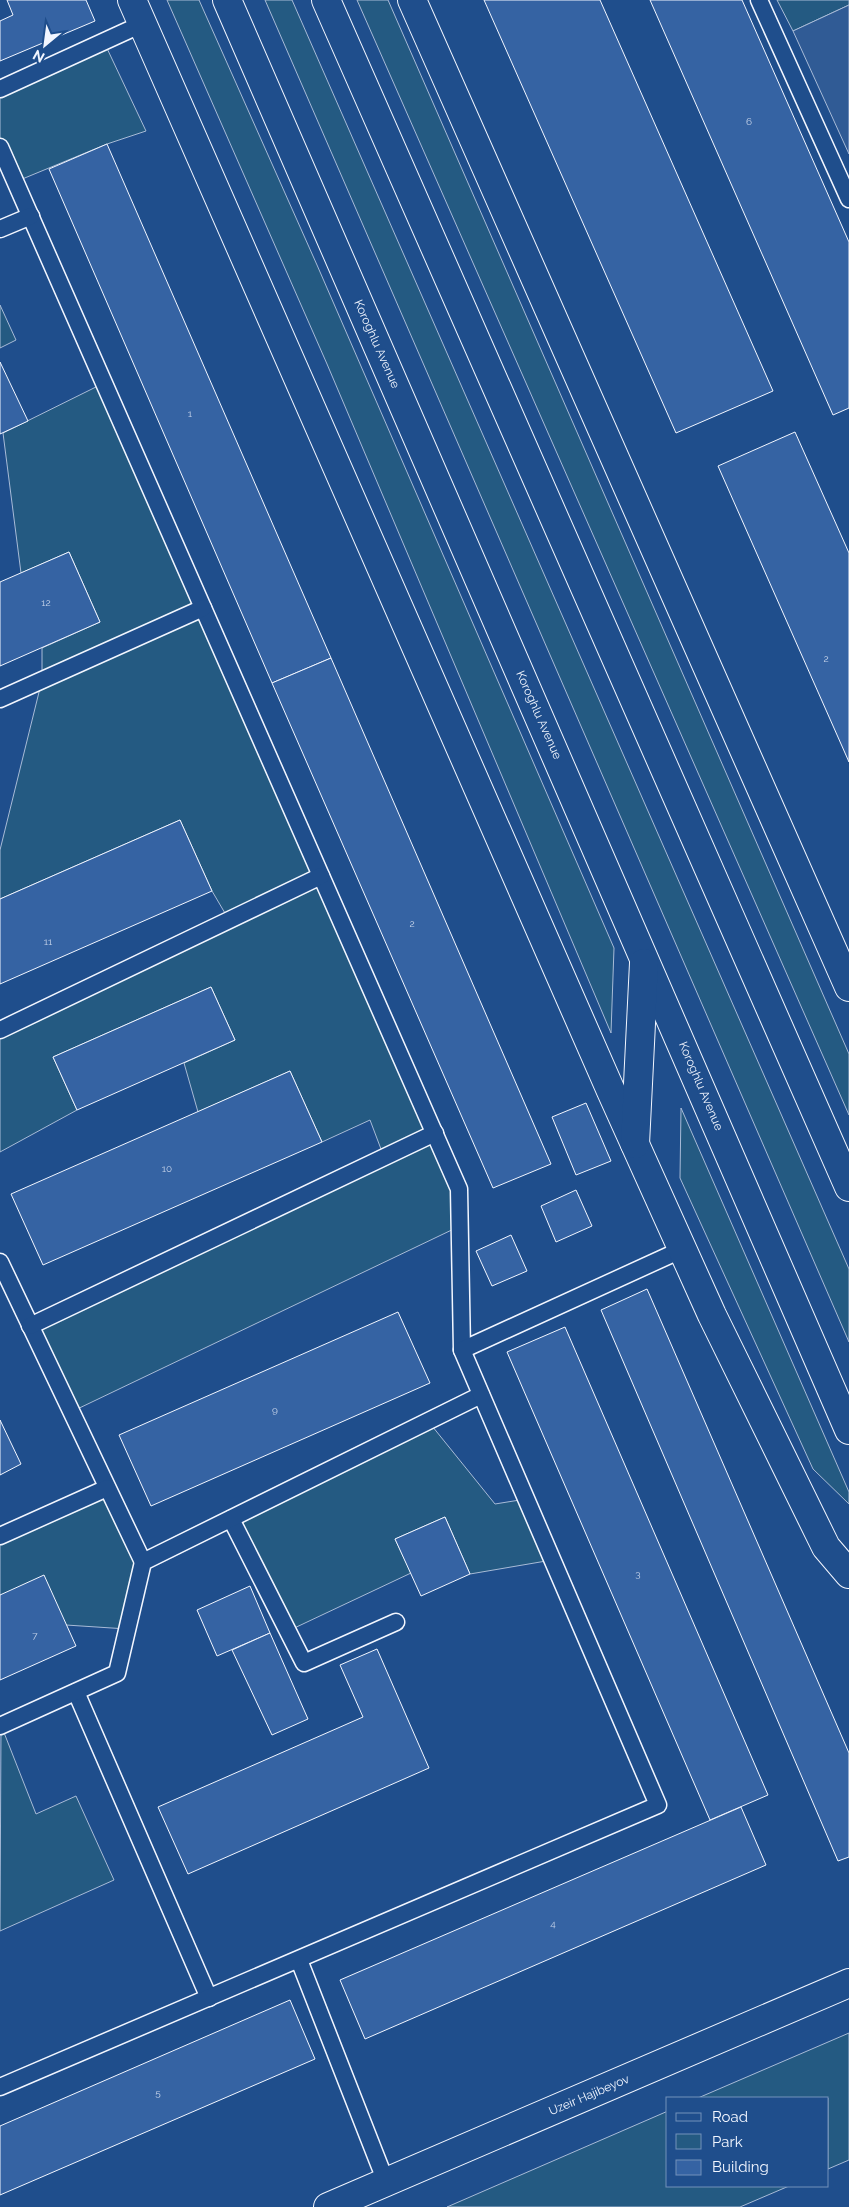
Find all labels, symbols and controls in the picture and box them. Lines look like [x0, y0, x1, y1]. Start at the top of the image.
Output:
north arrow [20, 20, 70, 70]
text: N [30, 47, 47, 66]
house number: 6 [746, 116, 752, 127]
street label: Koroghlu Avenue [351, 298, 403, 390]
house number: 1 [188, 408, 193, 419]
house number: 12 [41, 597, 51, 608]
house number: 2 [823, 653, 829, 664]
street label: Koroghlu Avenue [513, 669, 565, 761]
house number: 2 [409, 918, 415, 929]
house number: 11 [44, 936, 53, 947]
street label: Koroghlu Avenue [676, 1039, 726, 1133]
house number: 10 [162, 1163, 172, 1174]
house number: 9 [272, 1404, 278, 1415]
house number: 3 [635, 1568, 641, 1579]
house number: 7 [32, 1630, 38, 1641]
house number: 4 [550, 1918, 556, 1929]
street label: Uzeir Hajibeyov [547, 2072, 632, 2118]
house number: 5 [155, 2087, 161, 2098]
legend [666, 2097, 829, 2187]
text: Road [712, 2108, 748, 2126]
text: Park [712, 2133, 743, 2151]
text: Building [712, 2158, 769, 2176]

